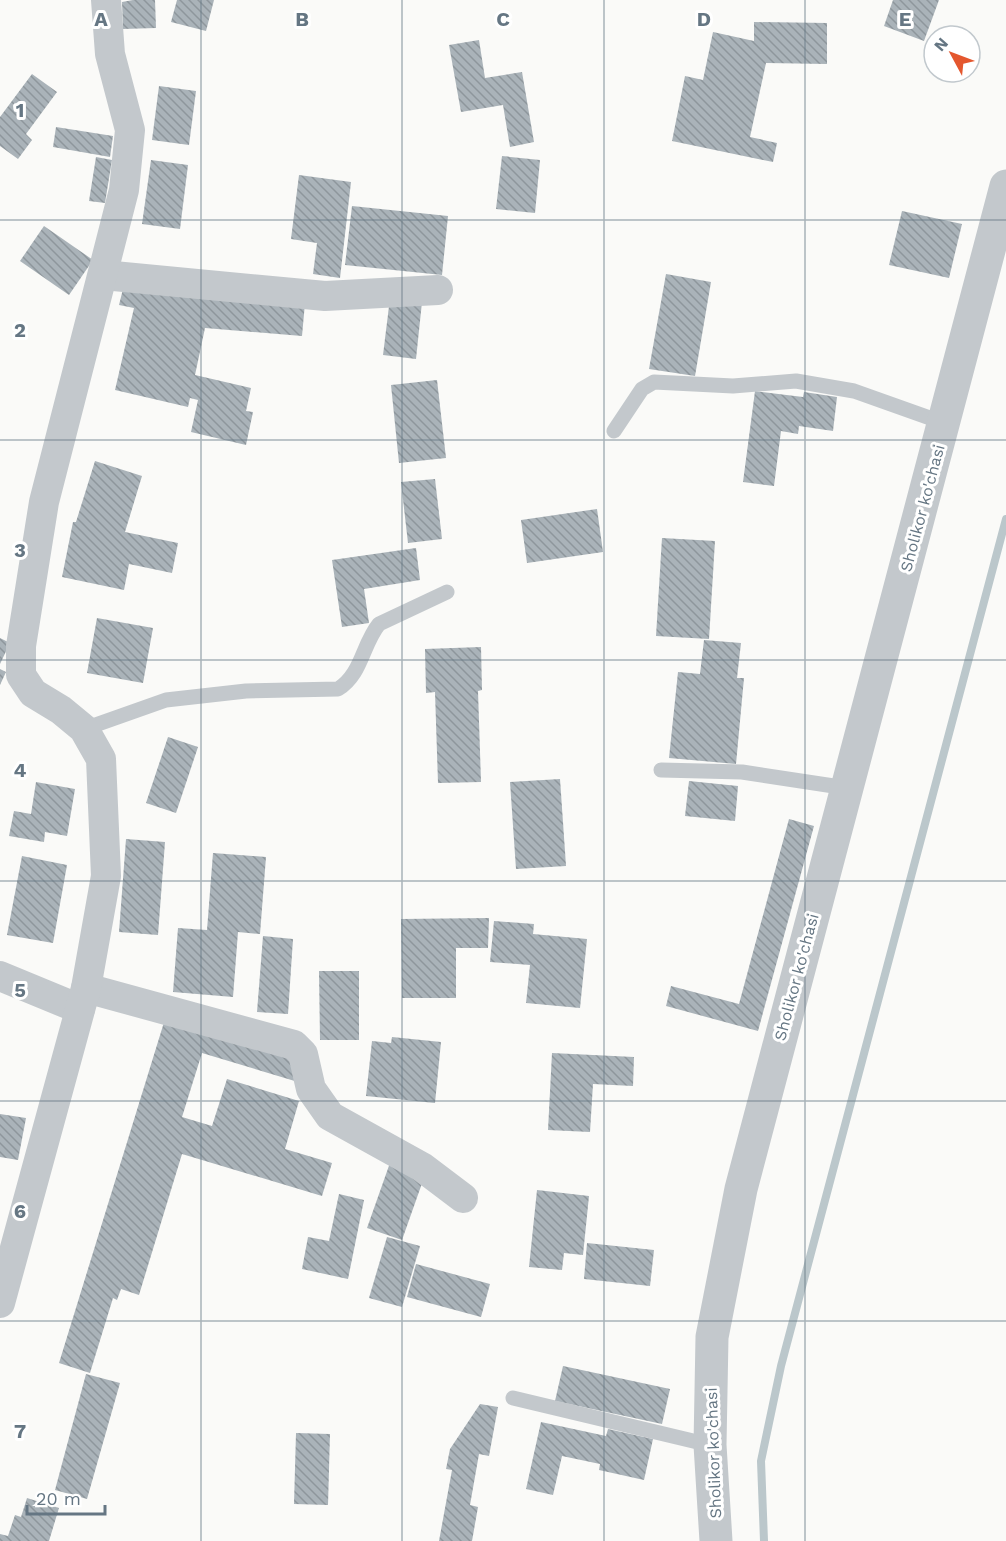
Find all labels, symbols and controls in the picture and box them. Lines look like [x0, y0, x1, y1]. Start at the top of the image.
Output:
text: A [94, 7, 108, 31]
text: B [295, 7, 309, 31]
text: C [496, 7, 510, 31]
text: D [697, 7, 711, 31]
text: E [899, 7, 911, 31]
north arrow [922, 24, 982, 84]
text: N [930, 34, 952, 55]
text: 1 [16, 98, 24, 122]
text: 2 [14, 318, 26, 342]
street label: Sholikor ko'chasi [896, 442, 949, 574]
text: 3 [14, 538, 26, 562]
text: 4 [14, 758, 27, 782]
street label: Sholikor ko'chasi [770, 911, 823, 1043]
text: 5 [14, 978, 26, 1002]
text: 6 [14, 1199, 26, 1223]
street label: Sholikor ko'chasi [702, 1387, 725, 1519]
text: 7 [14, 1419, 26, 1443]
scale bar [27, 1478, 105, 1516]
text: 20 m [36, 1488, 81, 1509]

